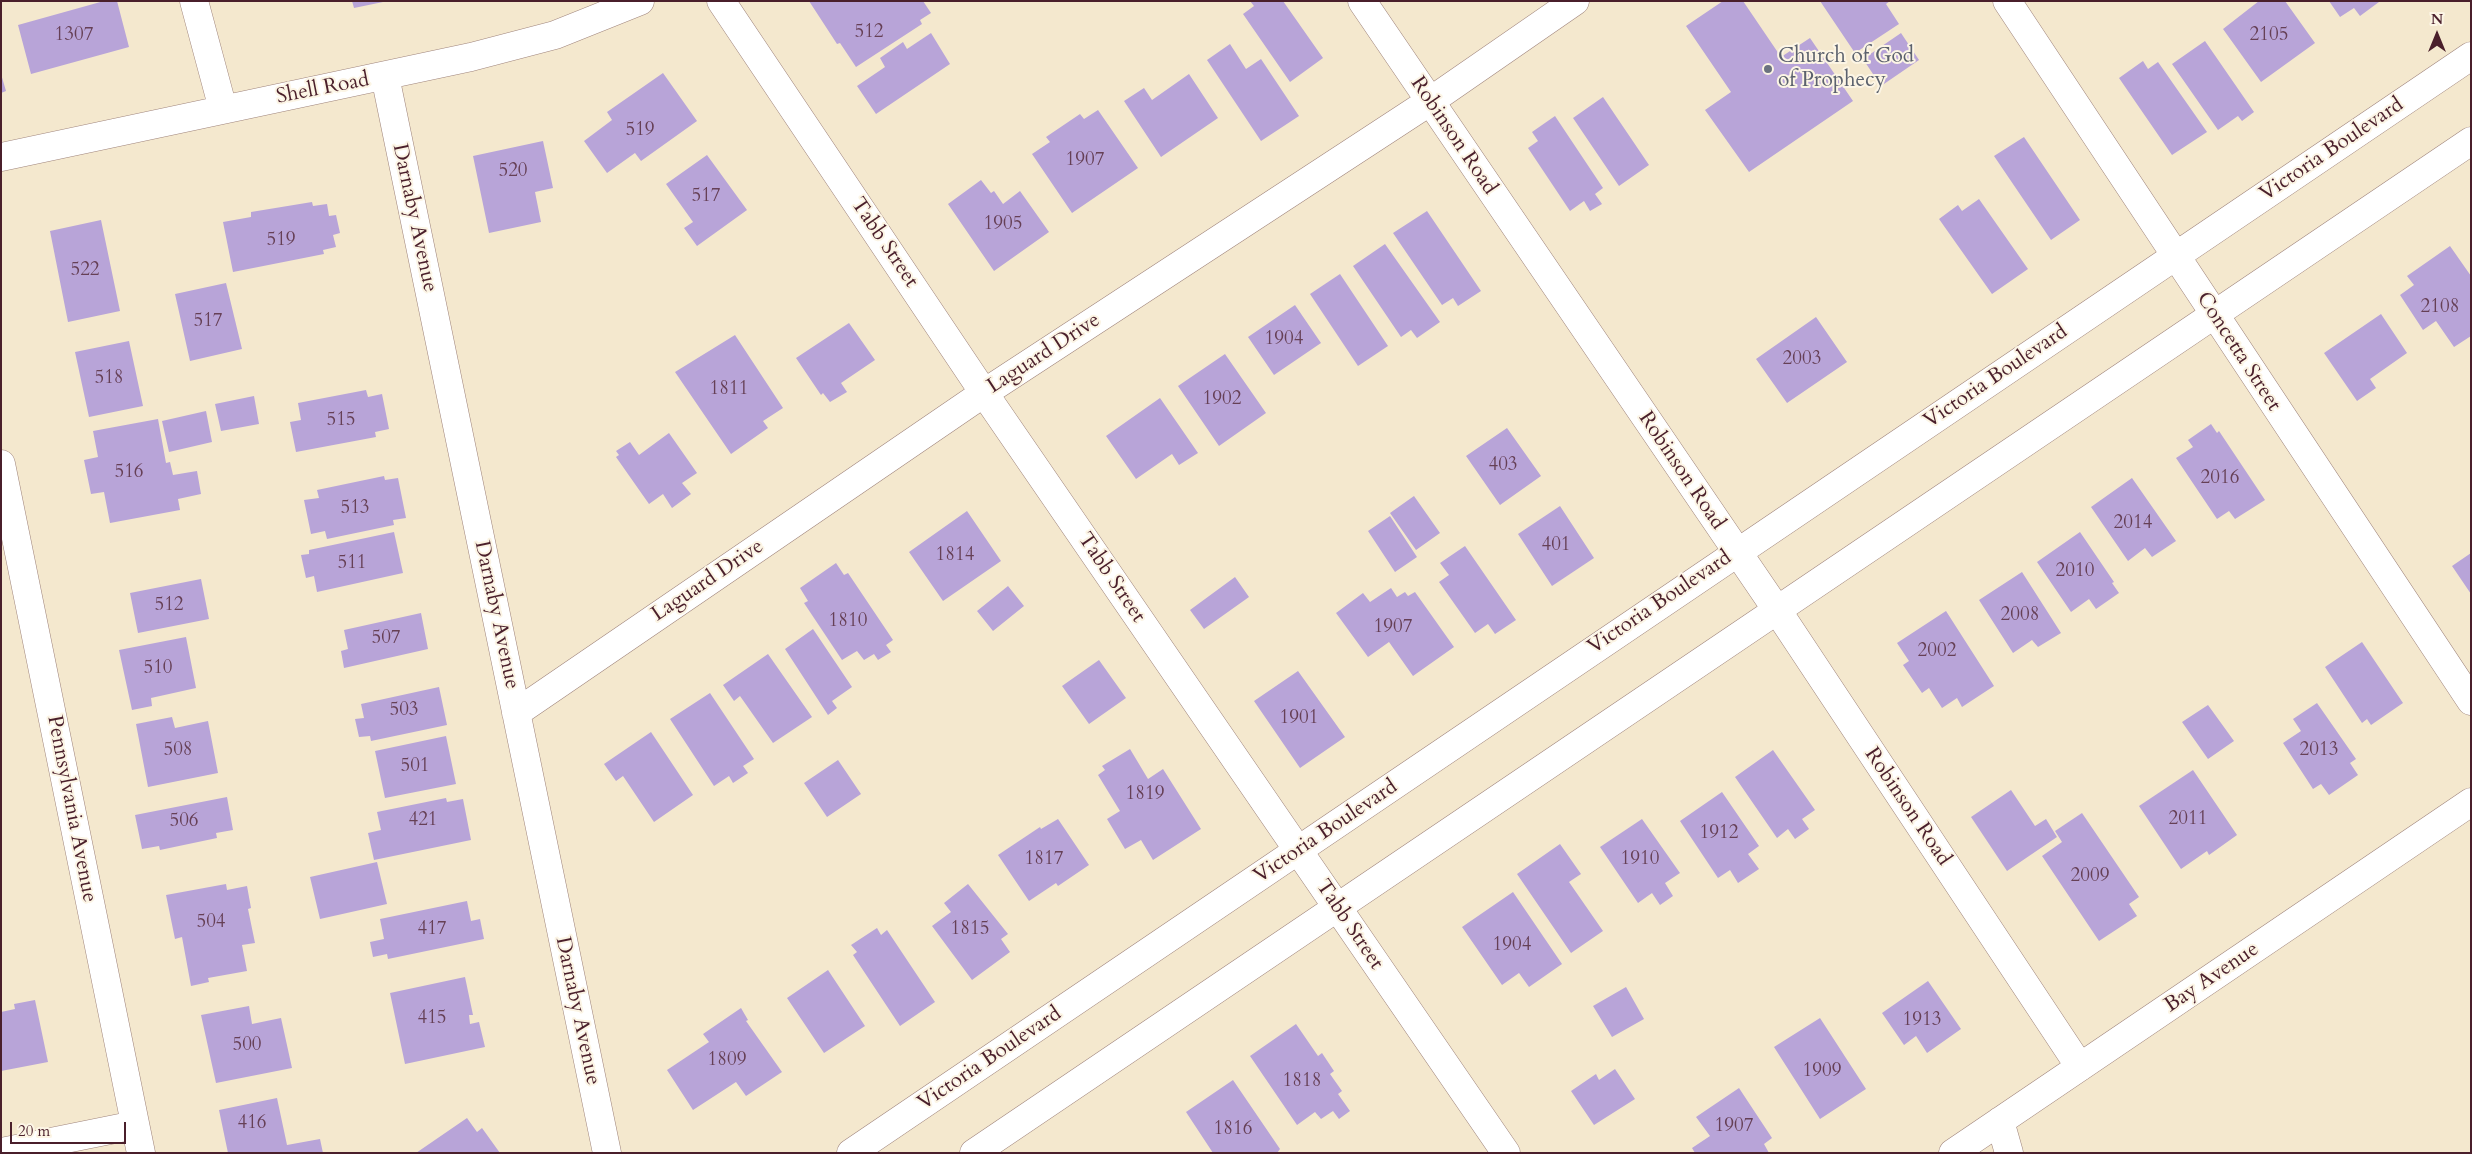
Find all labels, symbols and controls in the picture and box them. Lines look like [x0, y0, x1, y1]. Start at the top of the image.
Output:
north arrow [2412, 10, 2462, 60]
text: N [2431, 10, 2443, 29]
house number: 512 [854, 22, 884, 44]
house number: 1307 [55, 25, 93, 47]
house number: 2105 [2250, 25, 2288, 47]
place label: Church of God of Prophecy [1778, 44, 1914, 94]
marker: Church of God of Prophecy [1762, 63, 1774, 75]
street label: Shell Road [274, 68, 372, 110]
street label: Robinson Road [1404, 72, 1502, 200]
street label: Victoria Boulevard [2255, 93, 2409, 207]
house number: 519 [625, 120, 655, 142]
street label: Darnaby Avenue [386, 142, 442, 294]
house number: 1907 [1066, 150, 1104, 172]
house number: 520 [498, 161, 528, 183]
house number: 517 [691, 186, 721, 208]
street label: Tabb Street [845, 193, 923, 293]
house number: 1905 [984, 214, 1022, 236]
house number: 519 [266, 230, 296, 252]
house number: 522 [70, 260, 100, 282]
street label: Concetta Street [2190, 288, 2286, 416]
house number: 2108 [2421, 297, 2459, 319]
street label: Laguard Drive [983, 308, 1105, 400]
house number: 517 [193, 311, 223, 333]
street label: Victoria Boulevard [1919, 320, 2073, 434]
house number: 1904 [1265, 329, 1303, 351]
house number: 2003 [1783, 349, 1821, 371]
house number: 518 [94, 368, 124, 390]
house number: 1811 [710, 379, 748, 401]
house number: 1902 [1203, 389, 1241, 411]
street label: Robinson Road [1632, 407, 1730, 535]
house number: 515 [326, 410, 356, 432]
house number: 403 [1488, 455, 1518, 477]
house number: 516 [114, 462, 144, 484]
house number: 2016 [2201, 468, 2239, 490]
house number: 513 [340, 498, 370, 520]
house number: 2014 [2114, 513, 2152, 535]
street label: Tabb Street [1072, 528, 1150, 628]
street label: Laguard Drive [647, 534, 769, 628]
house number: 401 [1541, 535, 1571, 557]
street label: Darnaby Avenue [468, 539, 524, 691]
house number: 1814 [936, 545, 974, 567]
street label: Victoria Boulevard [1583, 546, 1737, 660]
house number: 511 [337, 553, 367, 575]
house number: 2010 [2056, 561, 2094, 583]
house number: 512 [154, 595, 184, 617]
house number: 2008 [2001, 605, 2039, 627]
house number: 1810 [829, 611, 867, 633]
house number: 1907 [1374, 617, 1412, 639]
house number: 507 [371, 628, 401, 650]
house number: 2002 [1918, 641, 1956, 663]
house number: 510 [143, 658, 173, 680]
house number: 503 [389, 700, 419, 722]
house number: 1901 [1280, 708, 1318, 730]
street label: Pennsylvania Avenue [41, 714, 101, 904]
house number: 508 [163, 740, 193, 762]
house number: 2013 [2300, 740, 2338, 762]
street label: Robinson Road [1858, 743, 1956, 871]
house number: 501 [400, 756, 430, 778]
street label: Victoria Boulevard [1249, 775, 1403, 889]
house number: 1819 [1126, 784, 1164, 806]
house number: 2011 [2169, 809, 2207, 831]
house number: 421 [408, 810, 438, 832]
house number: 506 [169, 811, 199, 833]
house number: 1912 [1700, 823, 1738, 845]
house number: 1817 [1025, 849, 1063, 871]
house number: 1910 [1621, 849, 1659, 871]
house number: 2009 [2071, 866, 2109, 888]
street label: Tabb Street [1310, 875, 1388, 975]
house number: 504 [196, 912, 226, 934]
house number: 417 [417, 919, 447, 941]
house number: 1815 [951, 919, 989, 941]
street label: Darnaby Avenue [549, 935, 605, 1087]
house number: 1904 [1493, 935, 1531, 957]
street label: Bay Avenue [2160, 937, 2264, 1019]
street label: Victoria Boulevard [913, 1002, 1067, 1116]
house number: 415 [417, 1008, 447, 1030]
house number: 1913 [1903, 1010, 1941, 1032]
house number: 500 [232, 1035, 262, 1057]
house number: 1809 [708, 1050, 746, 1072]
house number: 1909 [1803, 1061, 1841, 1083]
house number: 1818 [1283, 1071, 1321, 1093]
scale bar [12, 1112, 129, 1144]
house number: 416 [237, 1113, 267, 1135]
house number: 1907 [1715, 1116, 1753, 1138]
house number: 1816 [1214, 1119, 1252, 1141]
text: 20 m [18, 1121, 50, 1141]

